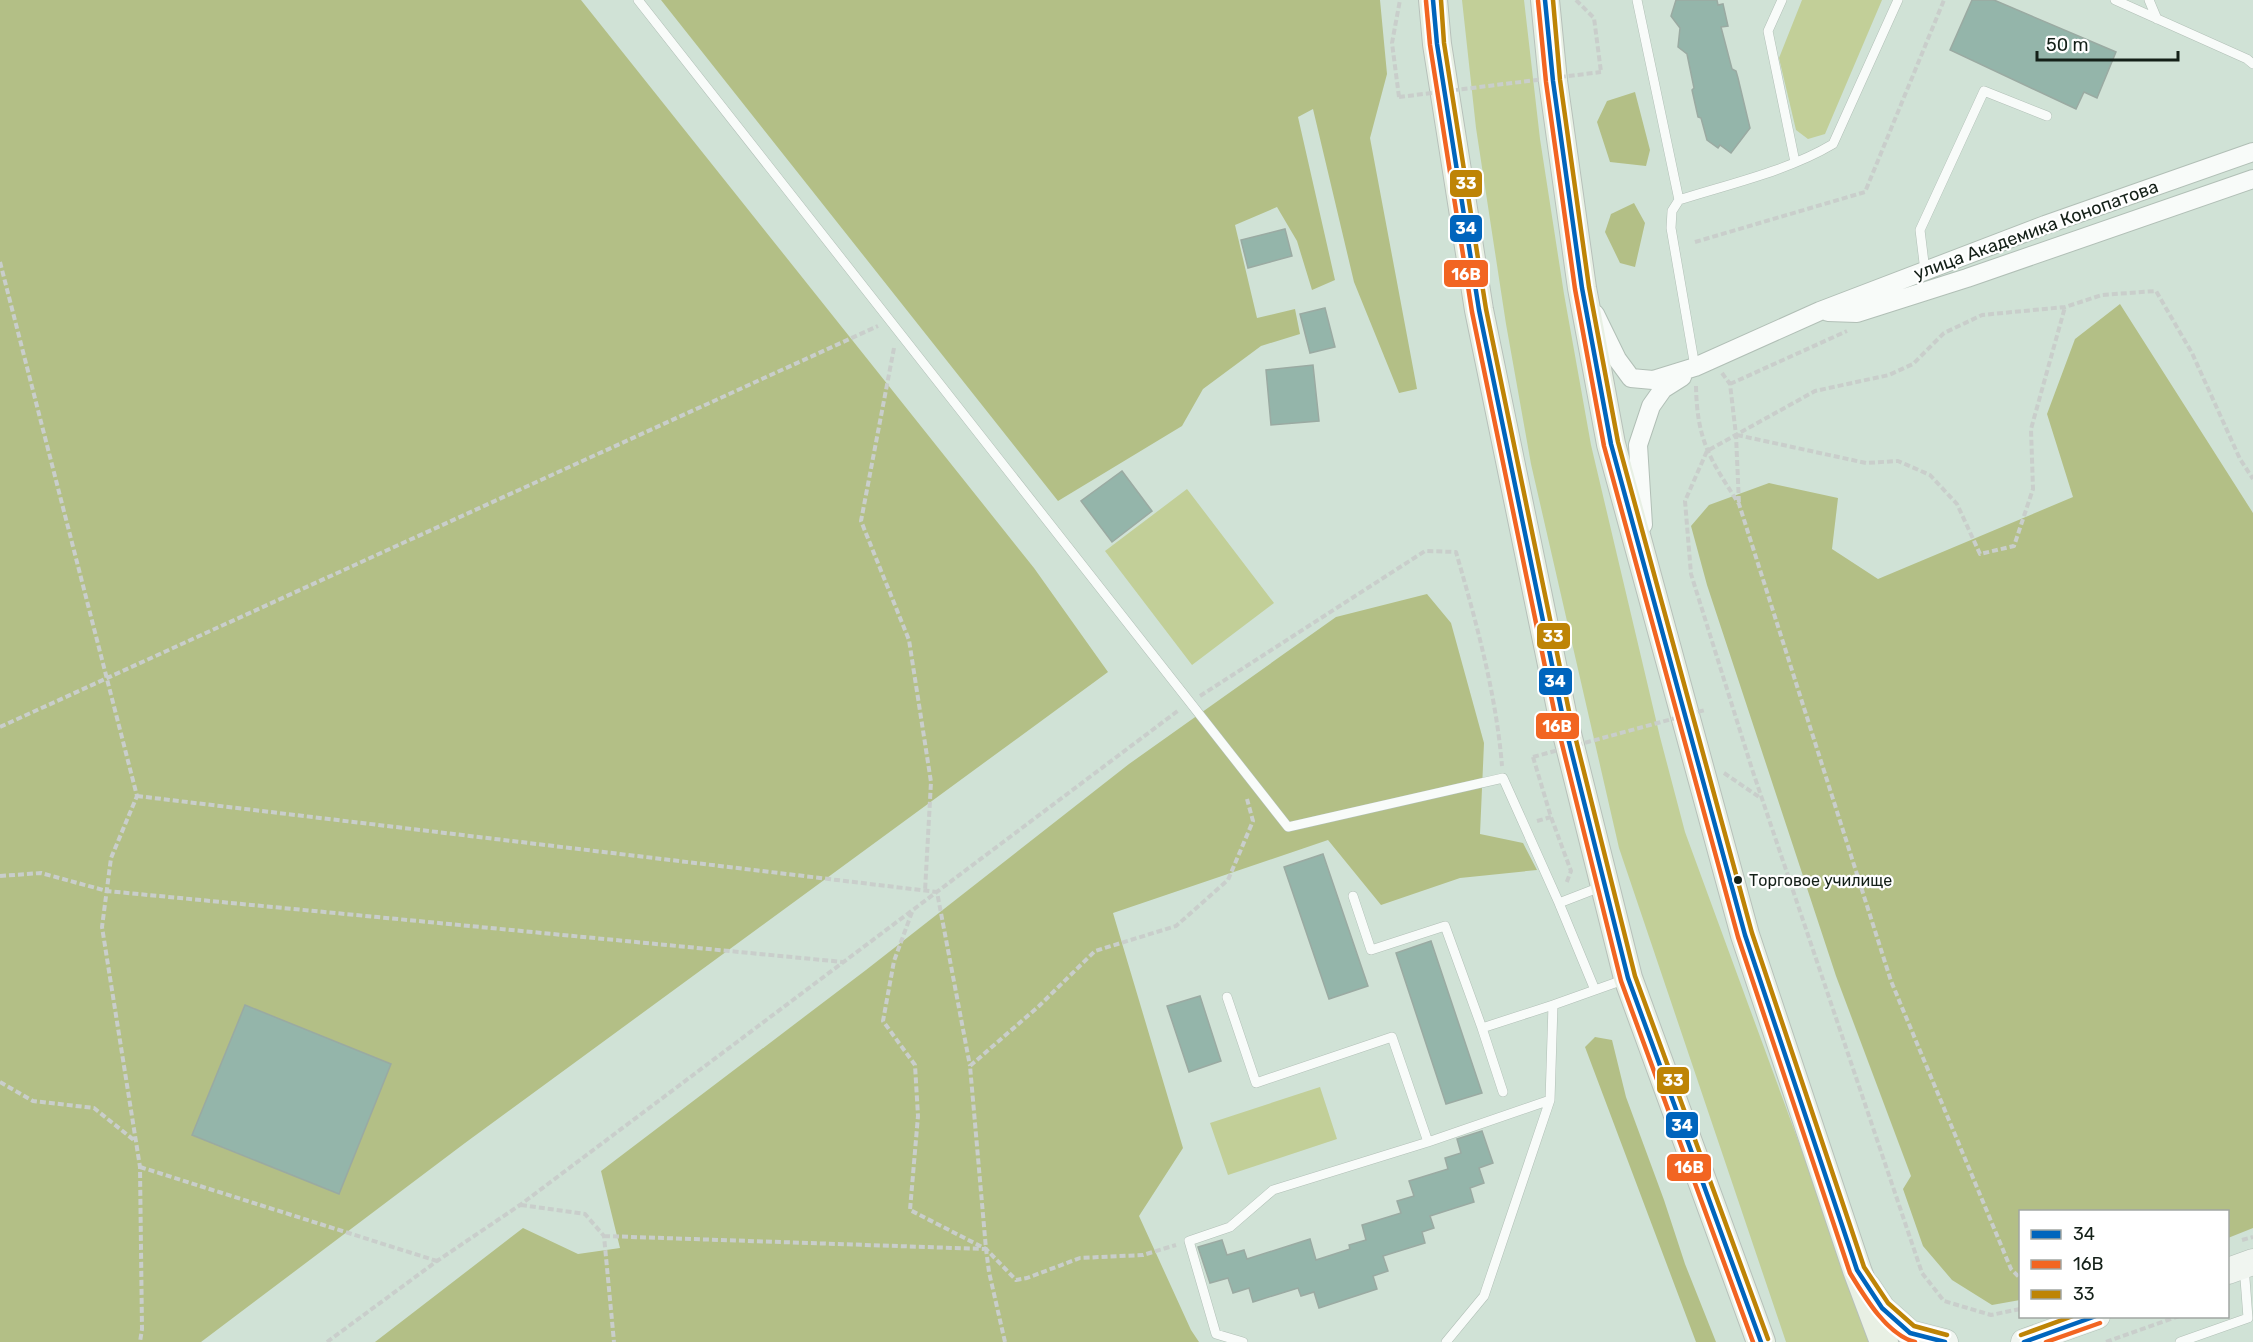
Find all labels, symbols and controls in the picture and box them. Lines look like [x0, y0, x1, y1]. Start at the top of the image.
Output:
scale bar [2037, 24, 2178, 62]
text: 50 m [2046, 34, 2089, 56]
line badge: 33 [1449, 169, 1483, 198]
text: 33 [1455, 174, 1477, 193]
street label: улица Академика Конопатова [1911, 175, 2161, 285]
line badge: 34 [1449, 214, 1483, 243]
text: 34 [1455, 219, 1477, 238]
line badge: 16В [1443, 259, 1489, 288]
text: 16В [1451, 265, 1481, 284]
line badge: 33 [1536, 622, 1571, 650]
text: 33 [1542, 627, 1564, 646]
line badge: 34 [1538, 667, 1573, 696]
text: 34 [1544, 672, 1566, 691]
line badge: 16В [1535, 712, 1580, 740]
text: 16В [1542, 717, 1572, 736]
place label: Торговое училище [1749, 871, 1892, 890]
marker: Торговое училище [1732, 874, 1744, 886]
line badge: 33 [1656, 1066, 1690, 1095]
text: 33 [1662, 1071, 1684, 1090]
line badge: 34 [1665, 1111, 1699, 1139]
text: 34 [1671, 1116, 1693, 1135]
line badge: 16В [1666, 1153, 1712, 1182]
text: 16В [1674, 1158, 1704, 1177]
legend [2019, 1210, 2229, 1318]
text: 34 [2073, 1223, 2095, 1245]
text: 16В [2073, 1253, 2104, 1275]
text: 33 [2073, 1283, 2095, 1305]

